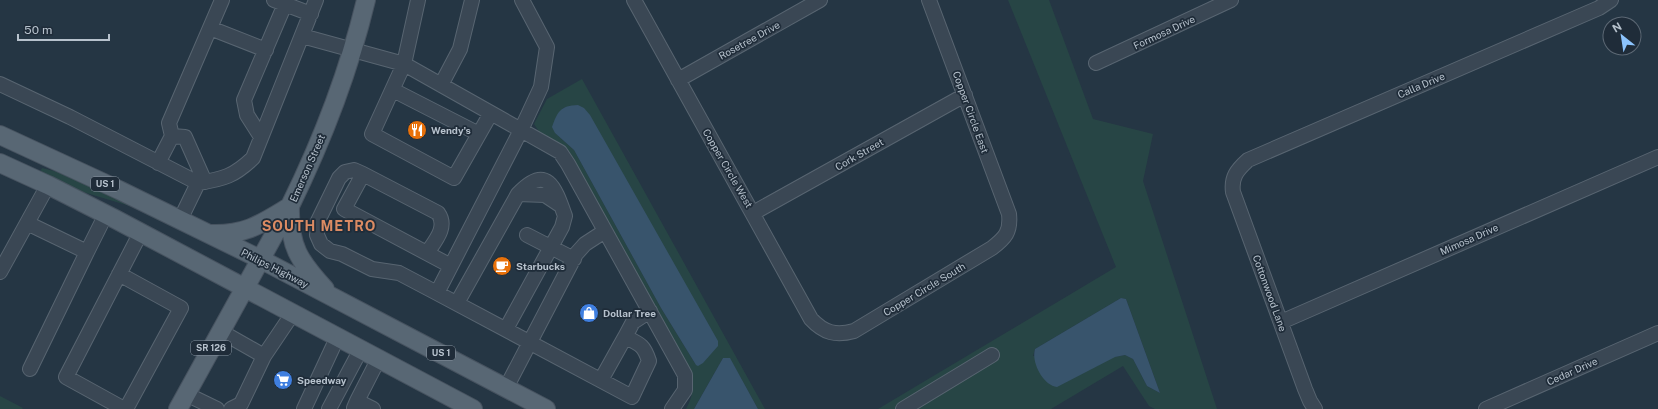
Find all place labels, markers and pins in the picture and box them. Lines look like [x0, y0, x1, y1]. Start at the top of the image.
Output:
restaurant icon: Wendy's [406, 119, 428, 141]
place label: Wendy's [431, 124, 471, 136]
cafe icon: Starbucks [491, 255, 513, 277]
place label: Starbucks [516, 260, 565, 272]
shop icon: Dollar Tree [578, 302, 600, 324]
place label: Dollar Tree [603, 307, 656, 319]
supermarket icon: Speedway [272, 369, 294, 391]
place label: Speedway [297, 374, 347, 386]

